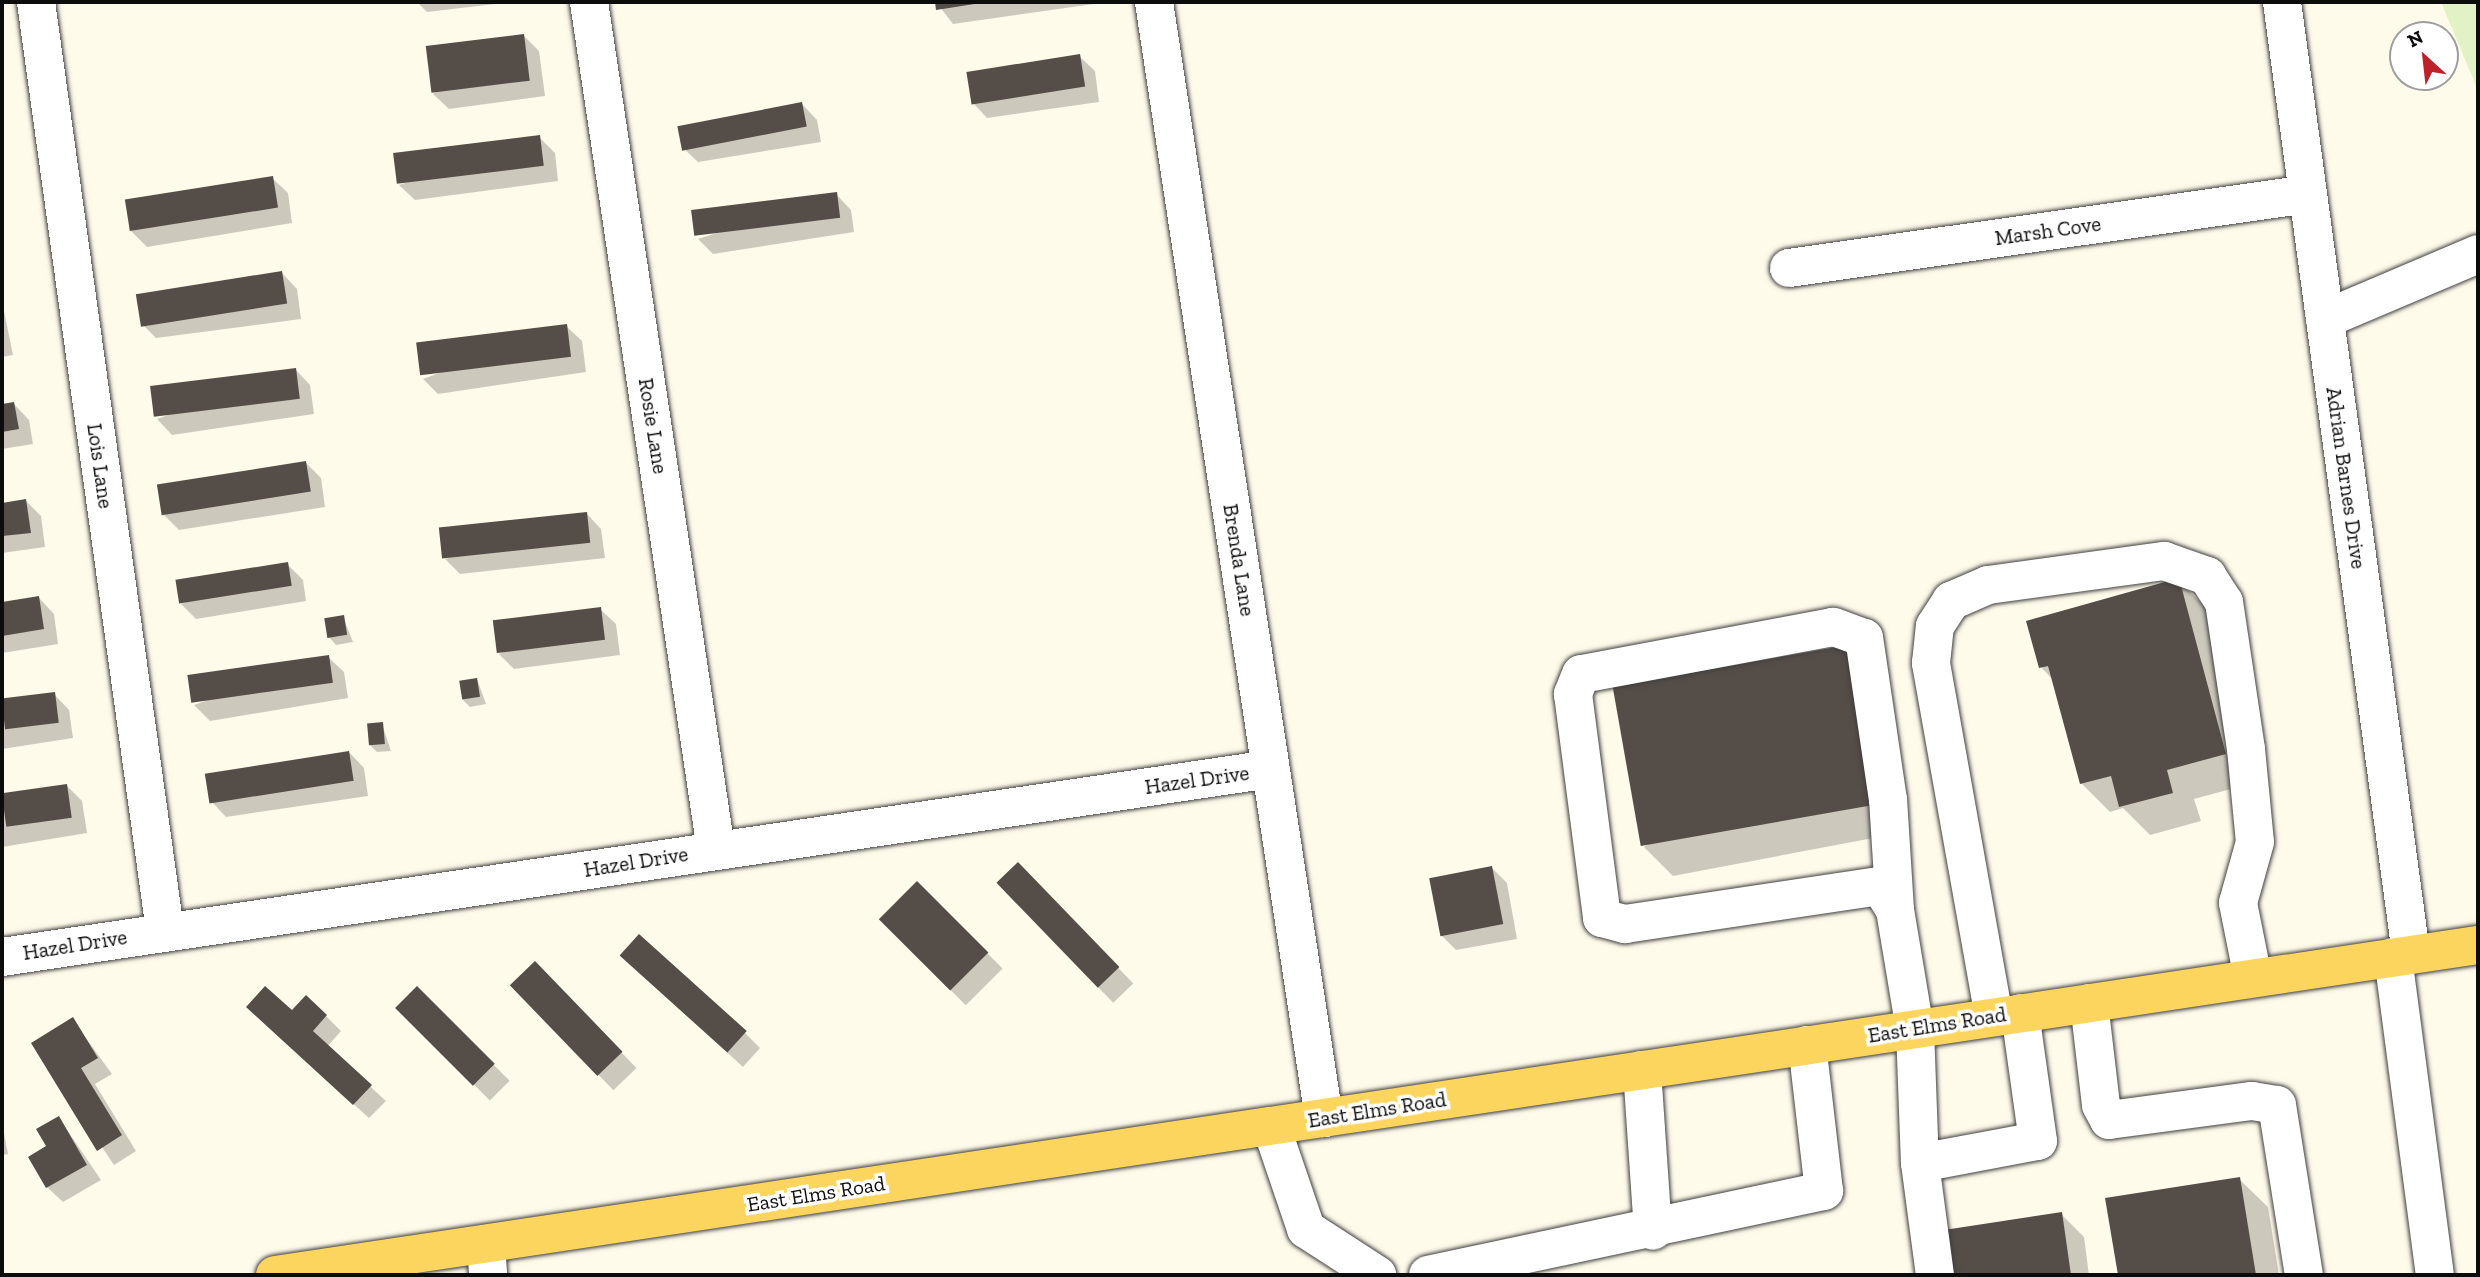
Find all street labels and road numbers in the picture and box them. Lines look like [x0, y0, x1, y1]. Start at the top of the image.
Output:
street label: Marsh Cove [1993, 211, 2103, 251]
street label: Rosie Lane [633, 376, 673, 476]
street label: Adrian Barnes Drive [2321, 385, 2371, 571]
street label: Lois Lane [82, 422, 118, 510]
street label: Brenda Lane [1218, 502, 1260, 618]
street label: Hazel Drive [1143, 760, 1251, 800]
street label: Hazel Drive [582, 841, 690, 883]
street label: Hazel Drive [21, 924, 129, 966]
street label: East Elms Road [1866, 1002, 2008, 1048]
street label: East Elms Road [1306, 1087, 1448, 1133]
street label: East Elms Road [745, 1171, 887, 1217]

